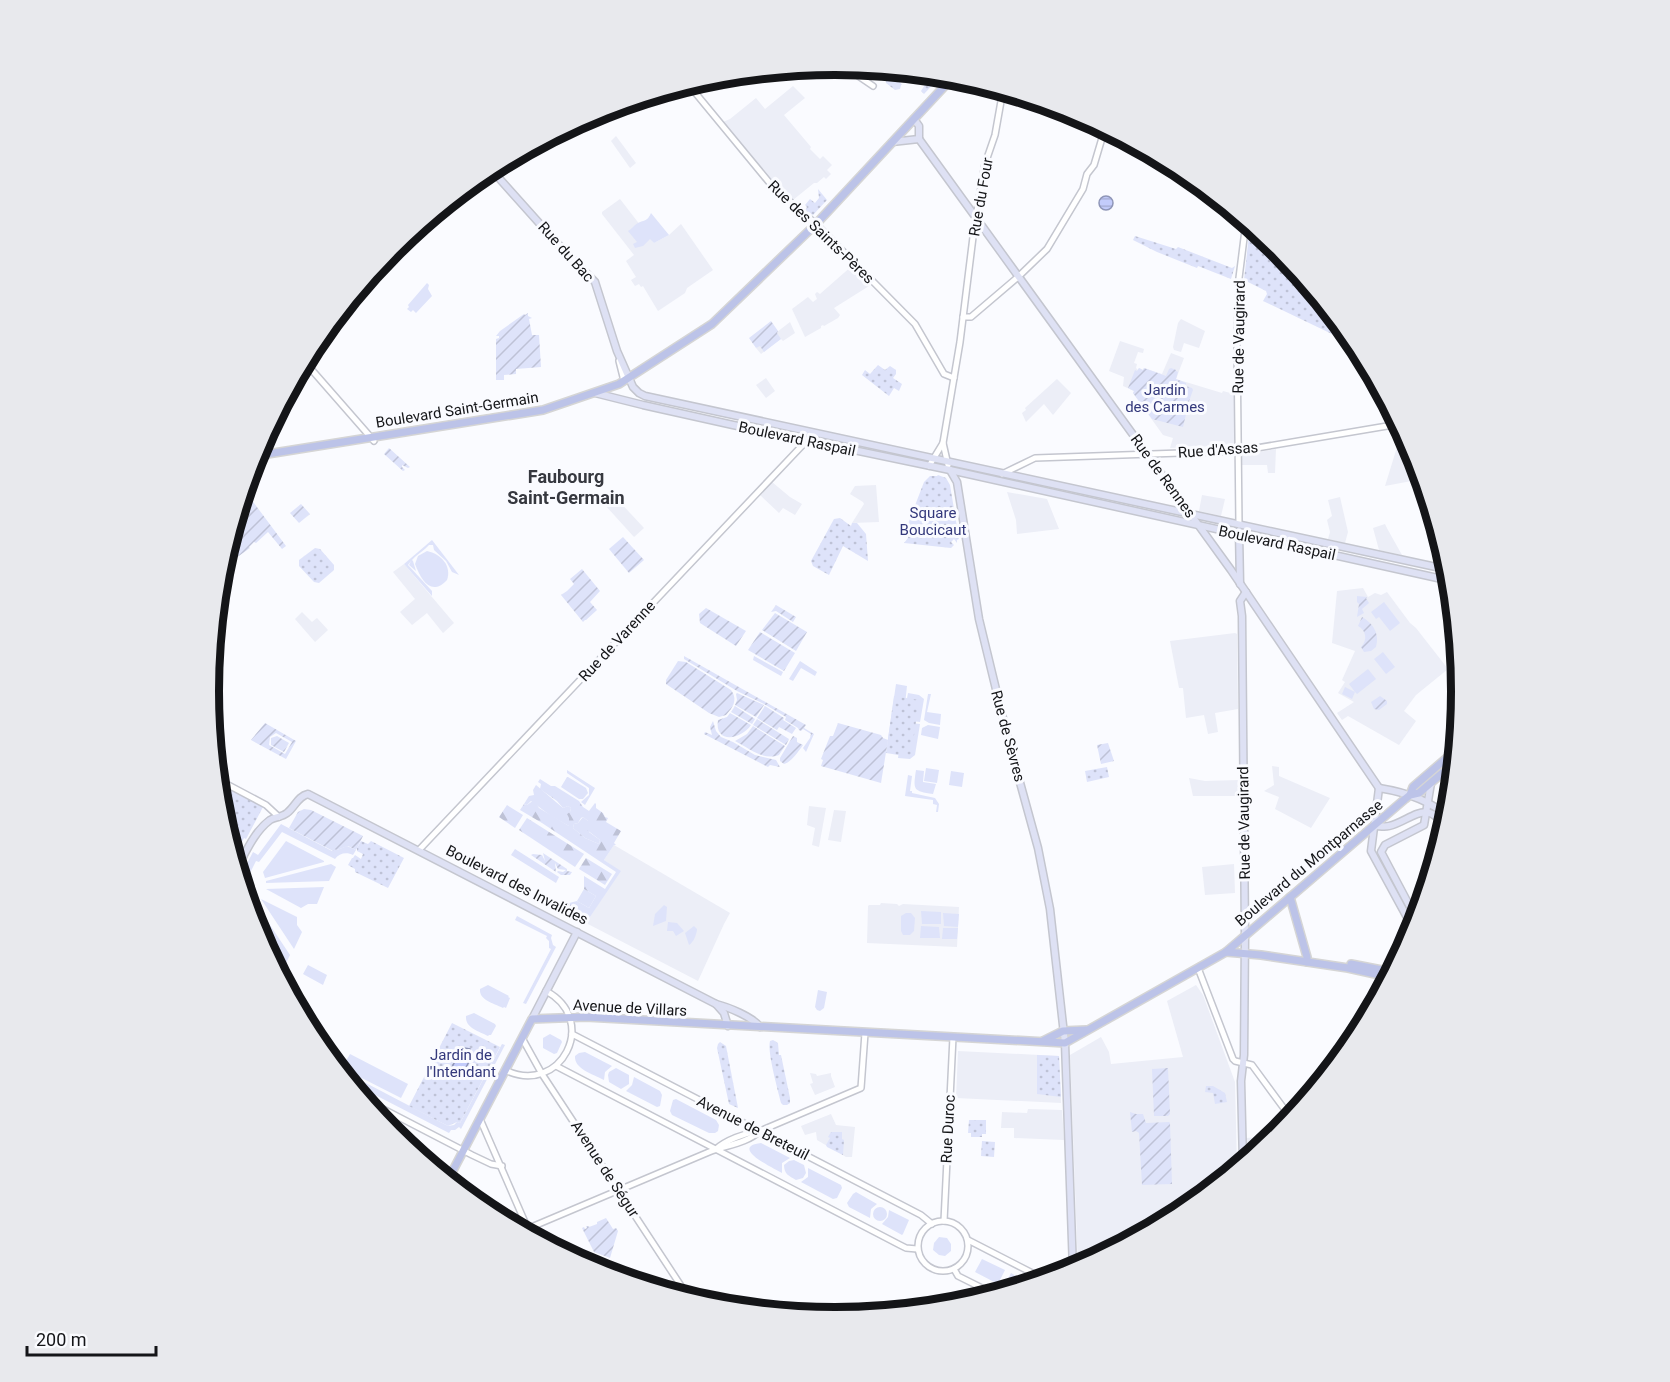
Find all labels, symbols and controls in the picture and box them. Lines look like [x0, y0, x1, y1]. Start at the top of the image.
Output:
street label: Rue du Four [965, 156, 997, 238]
street label: Rue des Saints-Pères [764, 177, 878, 287]
street label: Rue du Bac [534, 218, 598, 286]
street label: Rue de Vaugirard [1229, 280, 1249, 394]
park label: Jardin des Carmes [1125, 381, 1205, 416]
street label: Boulevard Saint-Germain [374, 388, 540, 432]
street label: Boulevard Raspail [737, 418, 857, 460]
street label: Rue de Rennes [1127, 431, 1199, 521]
street label: Rue d'Assas [1177, 438, 1259, 462]
district label: Faubourg Saint-Germain [507, 466, 625, 508]
park label: Square Boucicaut [900, 504, 967, 539]
street label: Boulevard Raspail [1217, 522, 1337, 564]
street label: Rue de Varenne [575, 597, 659, 685]
street label: Rue de Sèvres [987, 688, 1029, 784]
street label: Rue de Vaugirard [1234, 766, 1254, 880]
street label: Boulevard du Montparnasse [1232, 796, 1386, 930]
street label: Boulevard des Invalides [443, 841, 591, 929]
street label: Avenue de Villars [572, 996, 688, 1020]
park label: Jardin de l'Intendant [426, 1046, 496, 1081]
street label: Avenue de Breteuil [694, 1092, 812, 1164]
street label: Rue Duroc [937, 1094, 959, 1164]
street label: Avenue de Ségur [567, 1117, 643, 1221]
scale bar [27, 1319, 156, 1357]
text: 200 m [36, 1329, 87, 1350]

